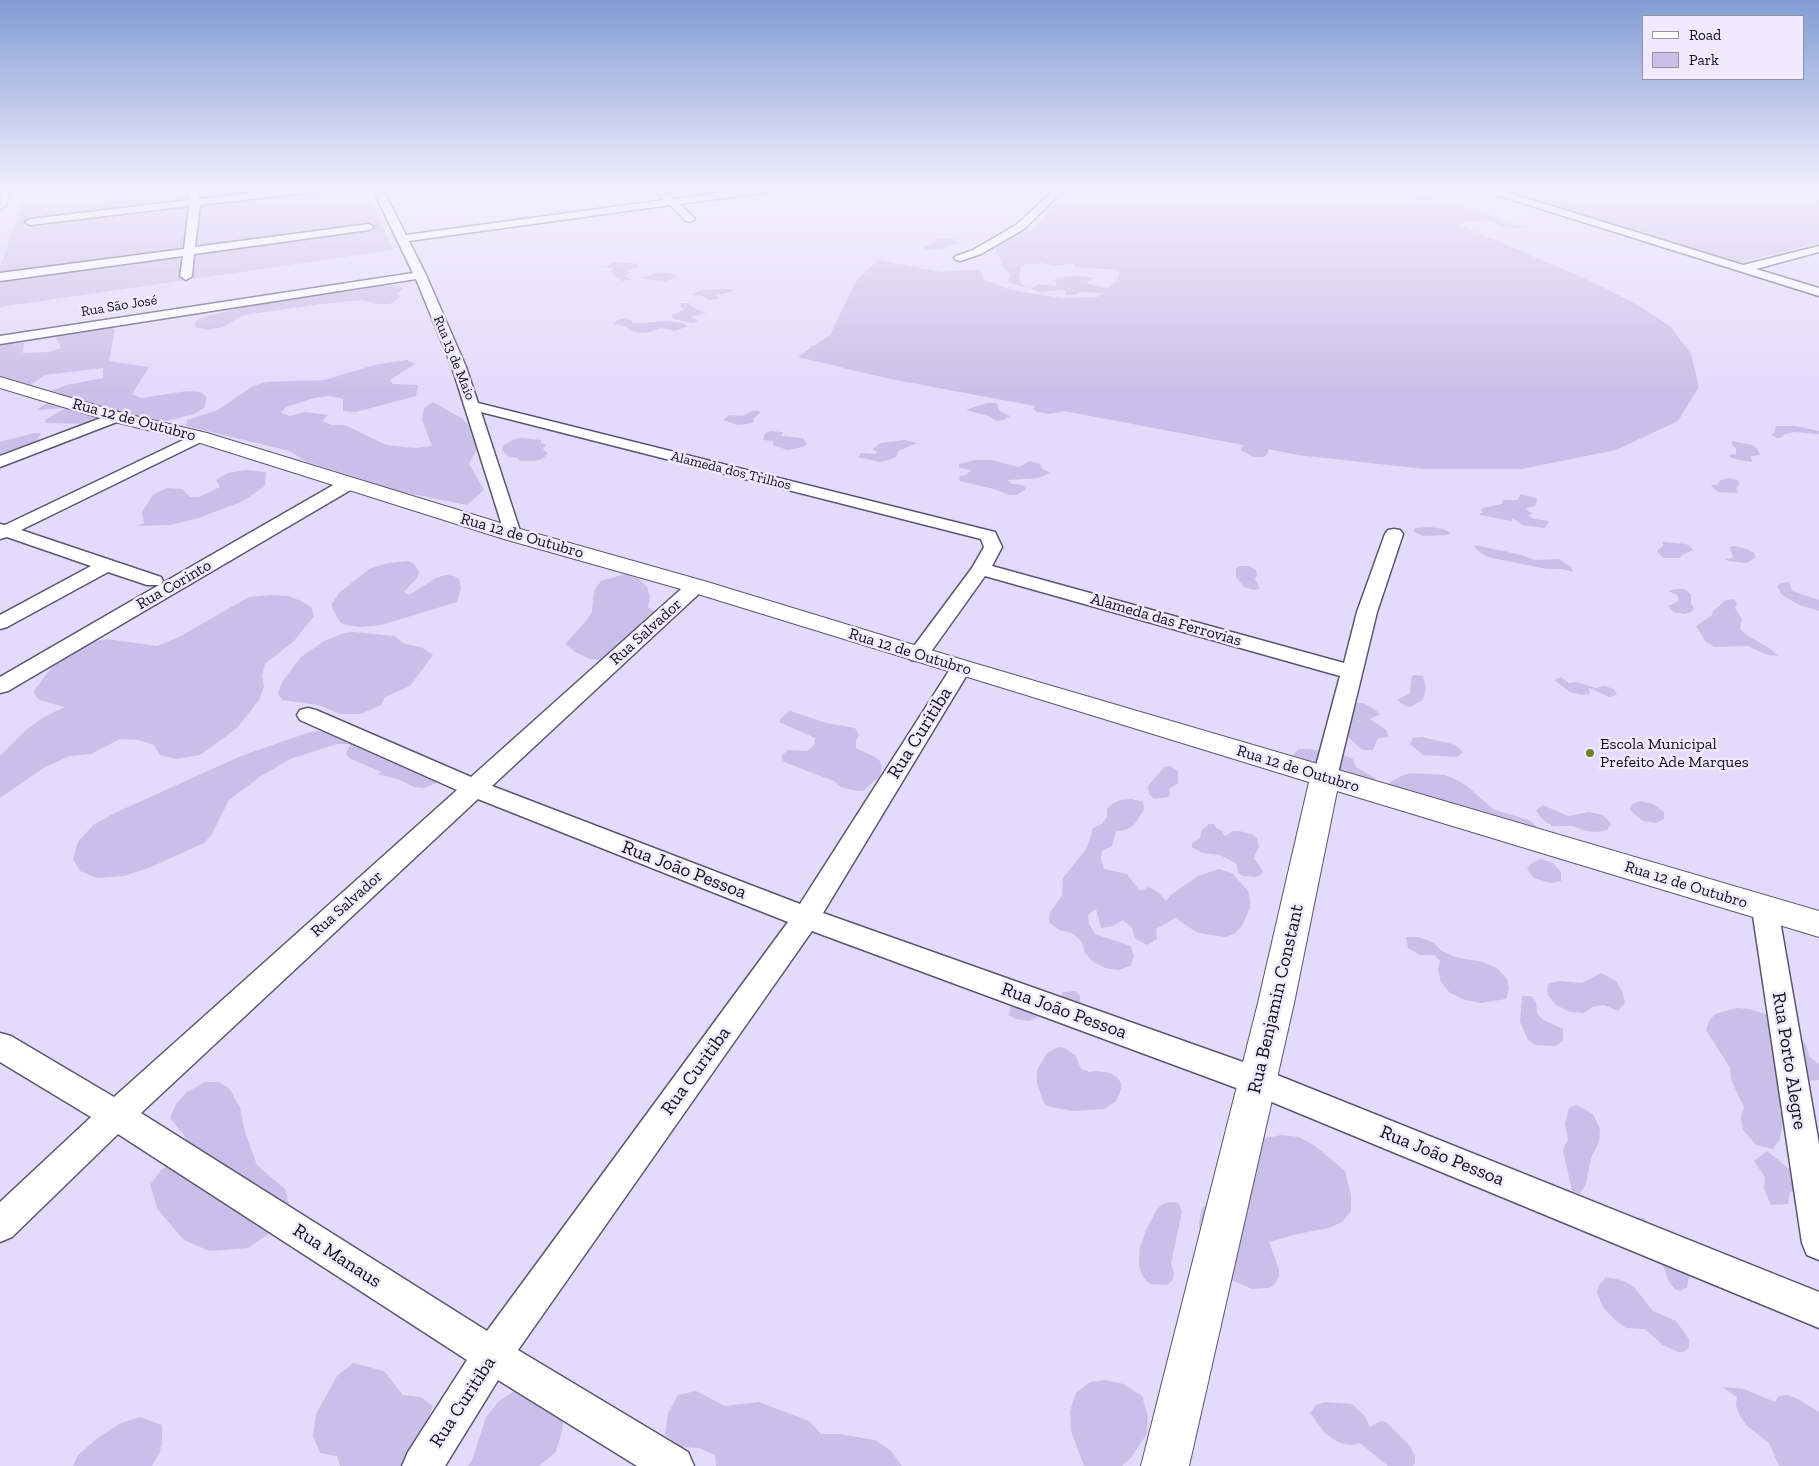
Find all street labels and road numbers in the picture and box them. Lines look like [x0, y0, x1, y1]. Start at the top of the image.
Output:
street label: Rua São José [80, 292, 158, 320]
street label: Rua 13 de Maio [429, 313, 479, 403]
street label: Rua 12 de Outubro [70, 394, 198, 446]
street label: Alameda dos Trilhos [669, 448, 793, 494]
street label: Rua 12 de Outubro [458, 509, 586, 563]
street label: Rua Corinto [133, 556, 215, 614]
street label: Alameda das Ferrovias [1088, 589, 1244, 651]
street label: Rua Salvador [606, 595, 686, 669]
street label: Rua 12 de Outubro [846, 624, 974, 680]
street label: Rua Curitiba [883, 683, 957, 783]
street label: Rua 12 de Outubro [1234, 741, 1362, 797]
street label: Rua João Pessoa [618, 836, 750, 904]
street label: Rua 12 de Outubro [1622, 857, 1750, 913]
street label: Rua Salvador [307, 867, 387, 941]
street label: Rua Benjamin Constant [1243, 902, 1309, 1096]
street label: Rua João Pessoa [998, 978, 1130, 1044]
street label: Rua Porto Alegre [1767, 991, 1811, 1131]
street label: Rua Curitiba [656, 1022, 736, 1120]
street label: Rua João Pessoa [1377, 1121, 1507, 1191]
street label: Rua Manaus [289, 1219, 385, 1293]
street label: Rua Curitiba [425, 1352, 501, 1452]

